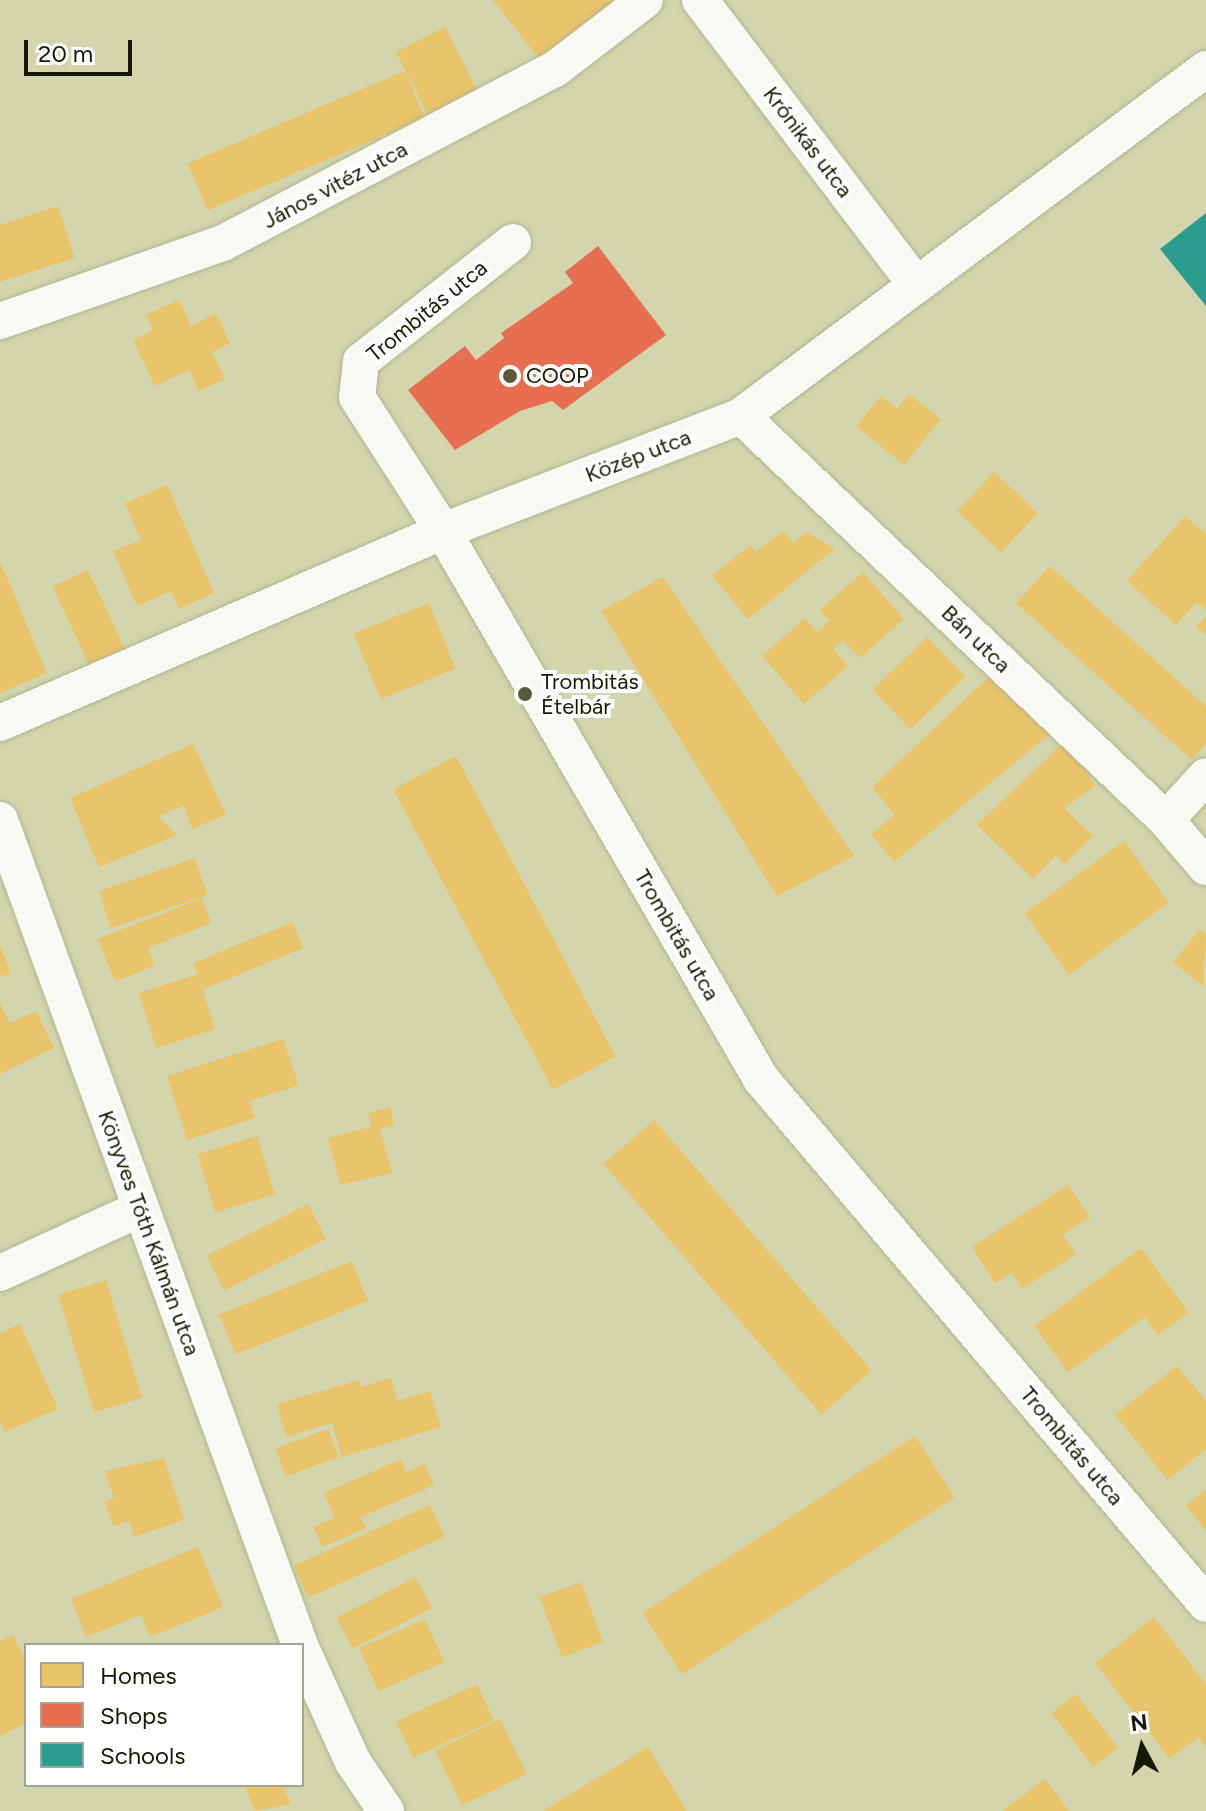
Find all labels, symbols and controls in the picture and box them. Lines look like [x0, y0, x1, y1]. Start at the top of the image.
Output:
scale bar [28, 24, 136, 74]
text: 20 m [38, 39, 93, 68]
street label: Krónikás utca [758, 81, 858, 203]
street label: János vitéz utca [258, 136, 412, 234]
street label: Trombitás utca [362, 255, 492, 367]
place label: COOP [526, 363, 589, 389]
marker: COOP [501, 367, 519, 385]
street label: Közép utca [581, 424, 695, 488]
street label: Bán utca [936, 600, 1016, 678]
place label: Trombitás Ételbár [541, 668, 639, 720]
marker: Trombitás Ételbár [516, 685, 534, 703]
street label: Trombitás utca [629, 865, 725, 1005]
street label: Könyves Tóth Kálmán utca [92, 1107, 206, 1359]
street label: Trombitás utca [1015, 1381, 1129, 1511]
legend [24, 1643, 304, 1787]
text: Homes [100, 1661, 177, 1690]
text: Shops [100, 1701, 167, 1730]
north arrow [1102, 1707, 1182, 1787]
text: N [1129, 1708, 1149, 1737]
text: Schools [100, 1741, 185, 1770]

